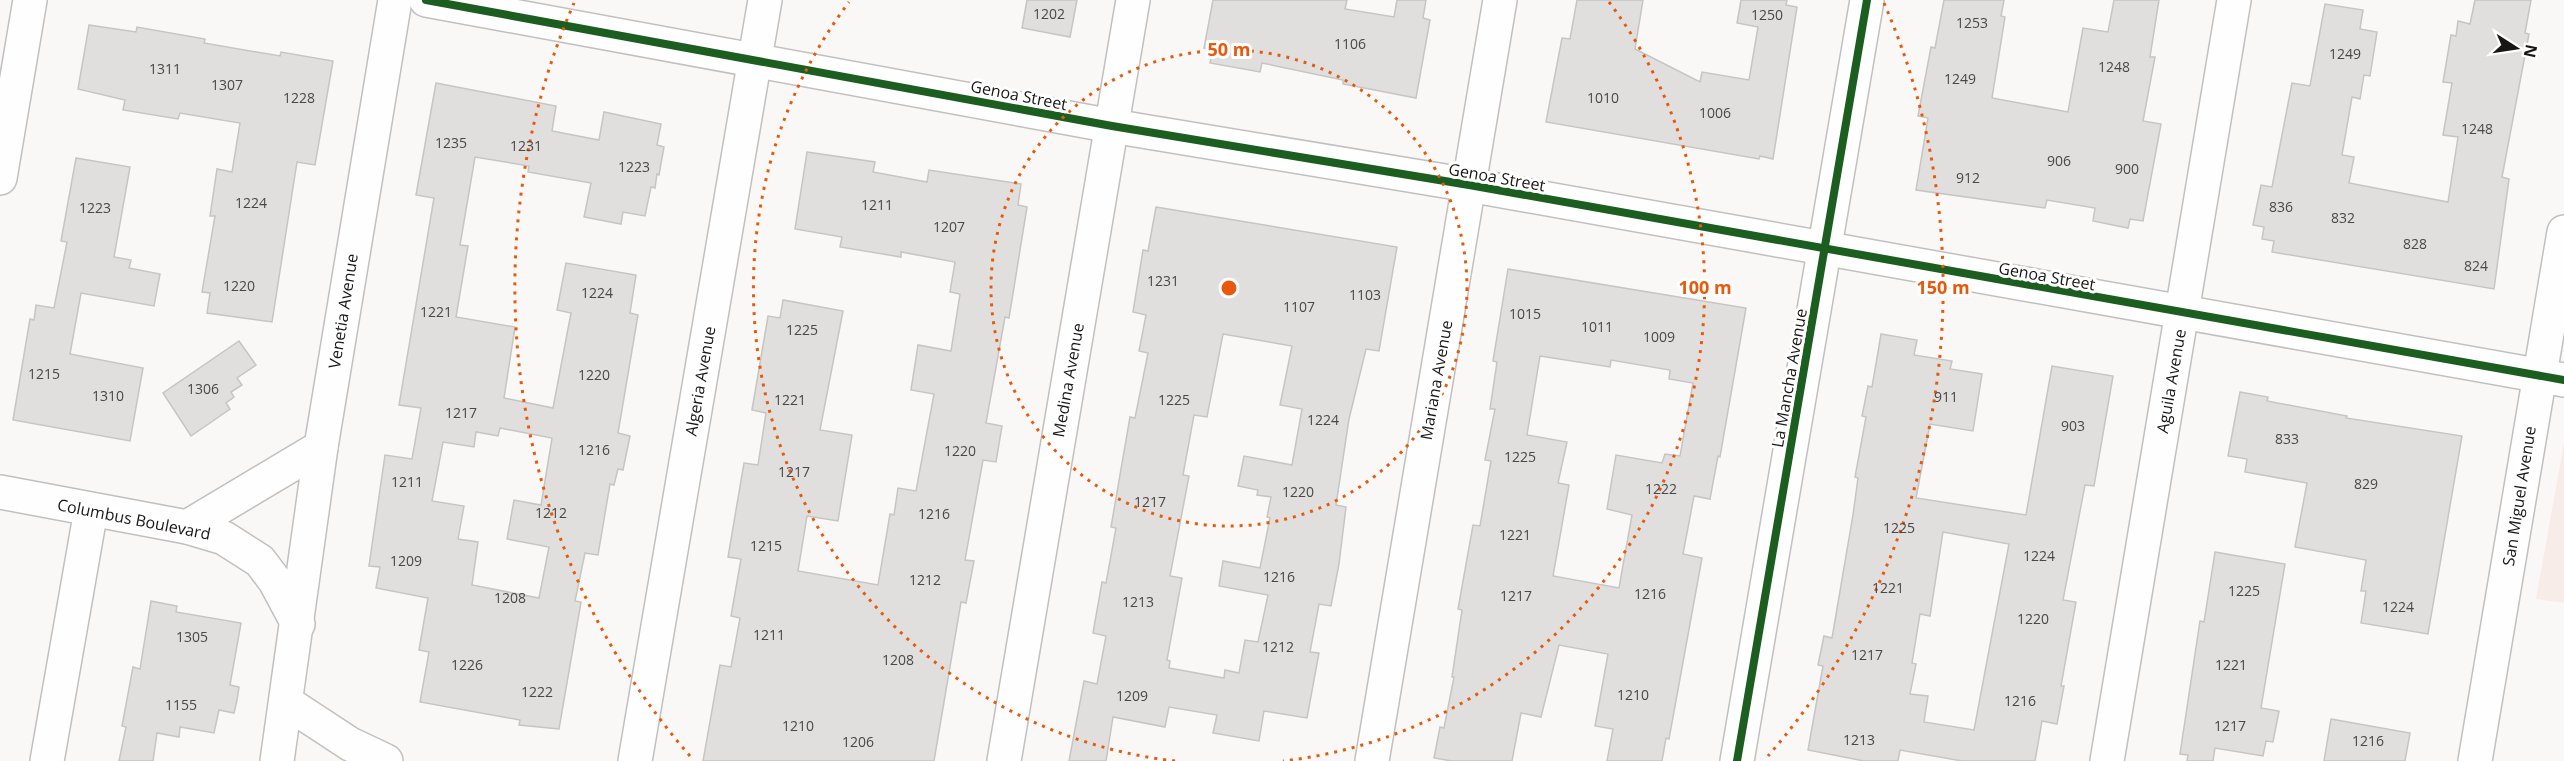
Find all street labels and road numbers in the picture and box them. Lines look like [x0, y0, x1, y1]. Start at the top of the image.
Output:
street label: Genoa Street [969, 75, 1069, 115]
street label: Genoa Street [1447, 158, 1547, 196]
street label: Venetia Avenue [323, 252, 363, 370]
street label: Genoa Street [1997, 257, 2097, 295]
street label: La Mancha Avenue [1766, 307, 1812, 449]
street label: Mariana Avenue [1415, 318, 1457, 442]
street label: Medina Avenue [1047, 321, 1089, 439]
street label: Algeria Avenue [680, 324, 720, 438]
street label: Aguila Avenue [2151, 327, 2191, 435]
street label: San Miguel Avenue [2497, 424, 2541, 568]
street label: Columbus Boulevard [55, 493, 213, 545]

